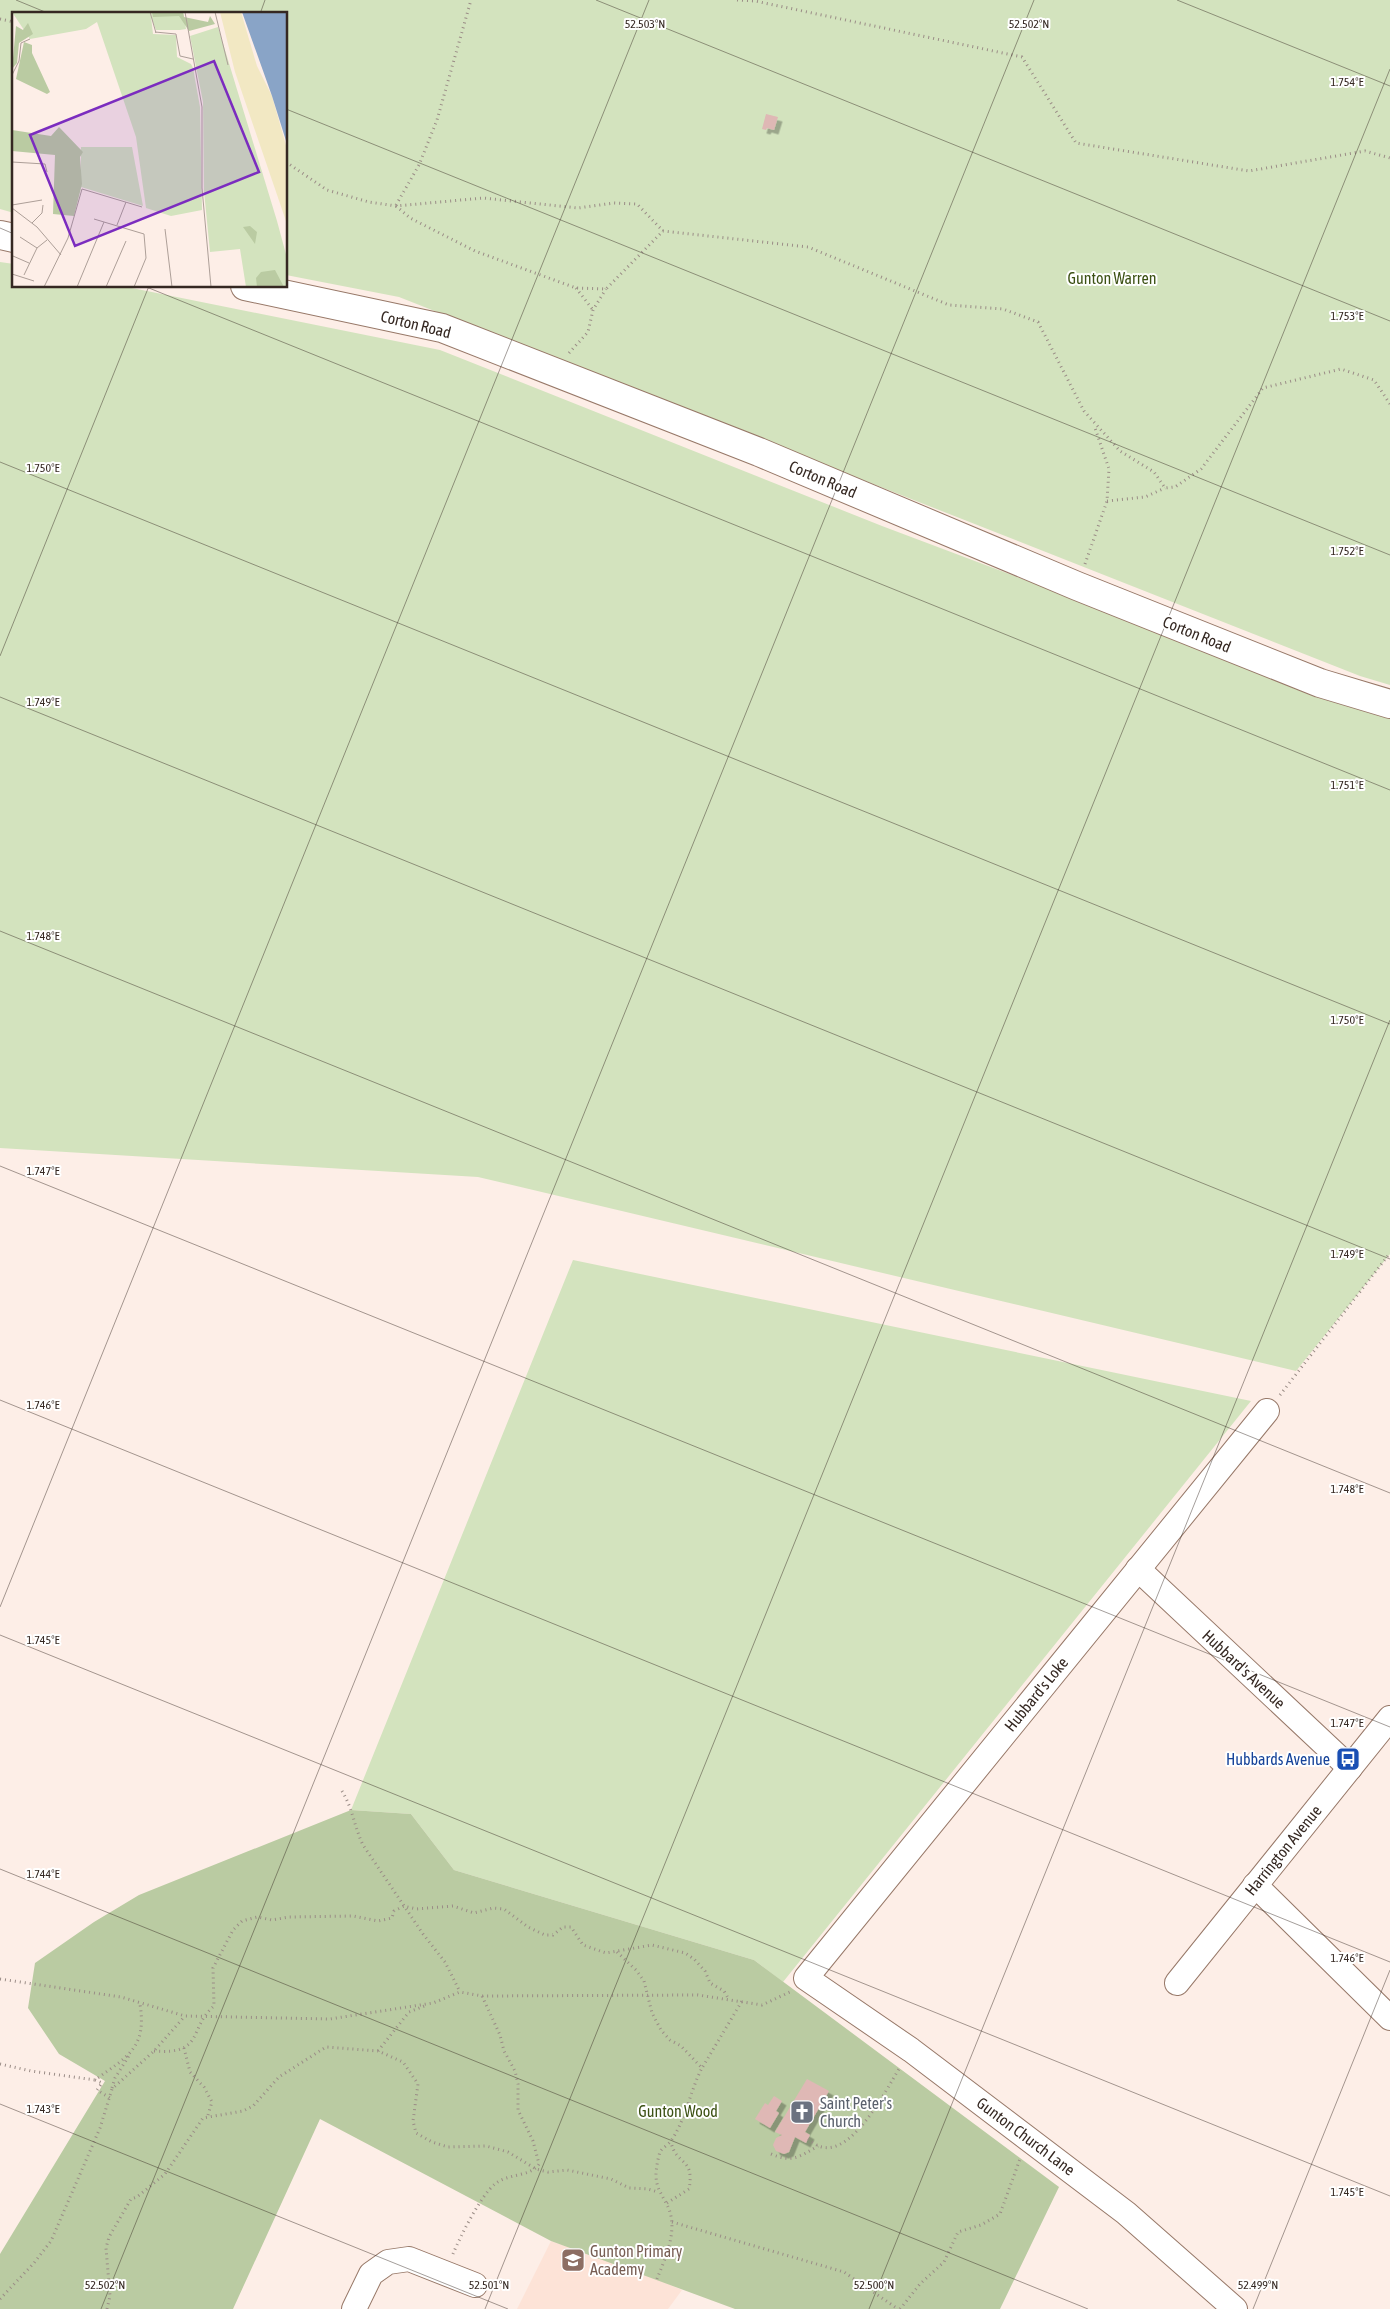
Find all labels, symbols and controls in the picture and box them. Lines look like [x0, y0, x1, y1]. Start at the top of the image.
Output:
inset map [12, 12, 288, 288]
text: 52.503°N [625, 17, 665, 31]
text: 52.502°N [1009, 17, 1049, 31]
text: 1.754°E [1330, 75, 1364, 89]
park label: Gunton Warren [1068, 269, 1156, 287]
street label: Corton Road [379, 307, 453, 341]
text: 1.753°E [1330, 309, 1364, 323]
street label: Corton Road [786, 457, 860, 501]
text: 1.750°E [26, 461, 60, 475]
text: 1.752°E [1330, 544, 1364, 558]
street label: Corton Road [1160, 612, 1234, 656]
text: 1.749°E [26, 695, 60, 709]
text: 1.751°E [1330, 778, 1364, 792]
text: 1.748°E [26, 929, 60, 943]
text: 1.750°E [1330, 1013, 1364, 1027]
text: 1.747°E [26, 1164, 60, 1178]
text: 1.749°E [1330, 1247, 1364, 1261]
text: 1.746°E [26, 1398, 60, 1412]
text: 1.748°E [1330, 1482, 1364, 1496]
street label: Hubbard's Avenue [1199, 1626, 1289, 1712]
text: 1.745°E [26, 1633, 60, 1647]
street label: Hubbard's Loke [1001, 1653, 1071, 1735]
text: 1.747°E [1330, 1716, 1364, 1730]
bus stop icon: Hubbards Avenue [1335, 1746, 1361, 1772]
place label: Hubbards Avenue [1226, 1750, 1330, 1768]
street label: Harrington Avenue [1241, 1801, 1326, 1899]
text: 1.744°E [26, 1867, 60, 1881]
text: 1.746°E [1330, 1951, 1364, 1965]
street label: Gunton Church Lane [974, 2093, 1078, 2179]
place label: Saint Peter's Church [820, 2094, 892, 2130]
church icon: Saint Peter's Church [789, 2099, 815, 2125]
text: 1.743°E [26, 2102, 60, 2116]
park label: Gunton Wood [638, 2102, 718, 2120]
text: 1.745°E [1330, 2185, 1364, 2199]
place label: Gunton Primary Academy [590, 2242, 683, 2279]
school or university icon: Gunton Primary Academy [560, 2247, 586, 2273]
text: 52.502°N [85, 2278, 125, 2292]
text: 52.501°N [469, 2278, 509, 2292]
text: 52.500°N [854, 2278, 894, 2292]
text: 52.499°N [1238, 2278, 1278, 2292]

